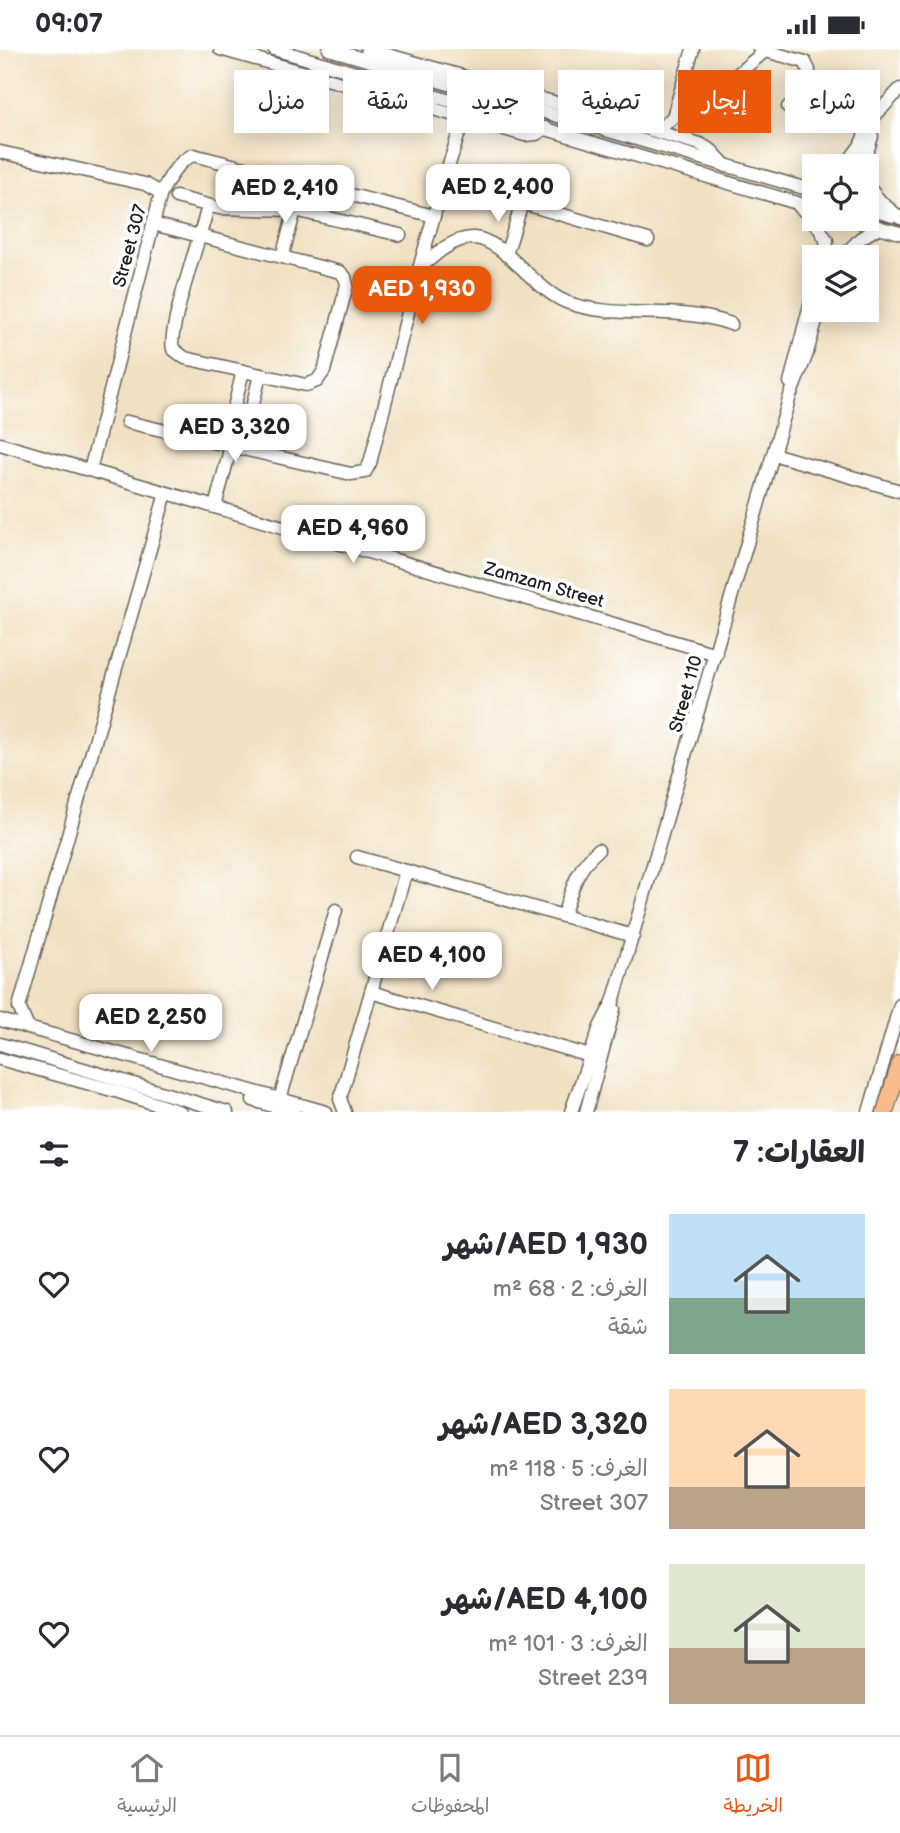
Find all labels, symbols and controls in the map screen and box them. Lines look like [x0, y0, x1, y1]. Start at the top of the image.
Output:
text: 09:07 [35, 9, 103, 40]
chip: منزل [234, 70, 329, 133]
chip: شقة [343, 70, 433, 133]
chip: جديد [447, 70, 544, 133]
chip: تصفية [558, 70, 664, 133]
chip: إيجار [678, 70, 771, 133]
chip: شراء [785, 70, 880, 133]
map controls [802, 154, 879, 322]
button: locate [802, 154, 879, 231]
pin: AED 2,410 [205, 165, 365, 225]
pin: AED 2,400 [418, 165, 578, 224]
text: AED 2,400 [442, 173, 554, 201]
text: AED 2,410 [231, 174, 339, 202]
street label: Street 307 [109, 202, 151, 290]
button: layers [802, 245, 879, 322]
pin: AED 1,930 [342, 267, 502, 326]
text: AED 1,930 [368, 275, 476, 303]
pin: AED 3,320 [155, 405, 315, 464]
text: AED 3,320 [180, 413, 290, 441]
pin: AED 4,960 [273, 505, 433, 565]
text: AED 4,960 [297, 514, 409, 542]
street label: Zamzam Street [481, 558, 607, 612]
street label: Street 110 [665, 653, 707, 735]
pin: AED 4,100 [352, 933, 512, 992]
text: AED 4,100 [378, 941, 486, 969]
pin: AED 2,250 [71, 995, 231, 1054]
text: AED 2,250 [95, 1003, 207, 1031]
icon: filters [35, 1135, 73, 1173]
text: العقارات: 7 [733, 1135, 865, 1171]
text: AED 1,930/شهر [444, 1227, 648, 1263]
icon: home [725, 1242, 809, 1326]
icon: heart [35, 1265, 73, 1303]
text: الغرف: 2 · 68 m² [493, 1275, 648, 1303]
text: شقة [608, 1313, 648, 1341]
text: AED 3,320/شهر [439, 1407, 648, 1443]
icon: home [725, 1417, 809, 1501]
icon: heart [35, 1440, 73, 1478]
text: الغرف: 5 · 118 m² [490, 1455, 648, 1483]
text: Street 307 [540, 1489, 648, 1517]
text: AED 4,100/شهر [443, 1582, 648, 1618]
icon: home [725, 1592, 809, 1676]
icon: heart [35, 1615, 73, 1653]
text: الغرف: 3 · 101 m² [488, 1630, 648, 1658]
text: Street 239 [538, 1664, 648, 1692]
tab: الرئيسية [117, 1749, 177, 1822]
tab: المحفوظات [411, 1749, 489, 1822]
tab: الخريطة [724, 1749, 783, 1822]

